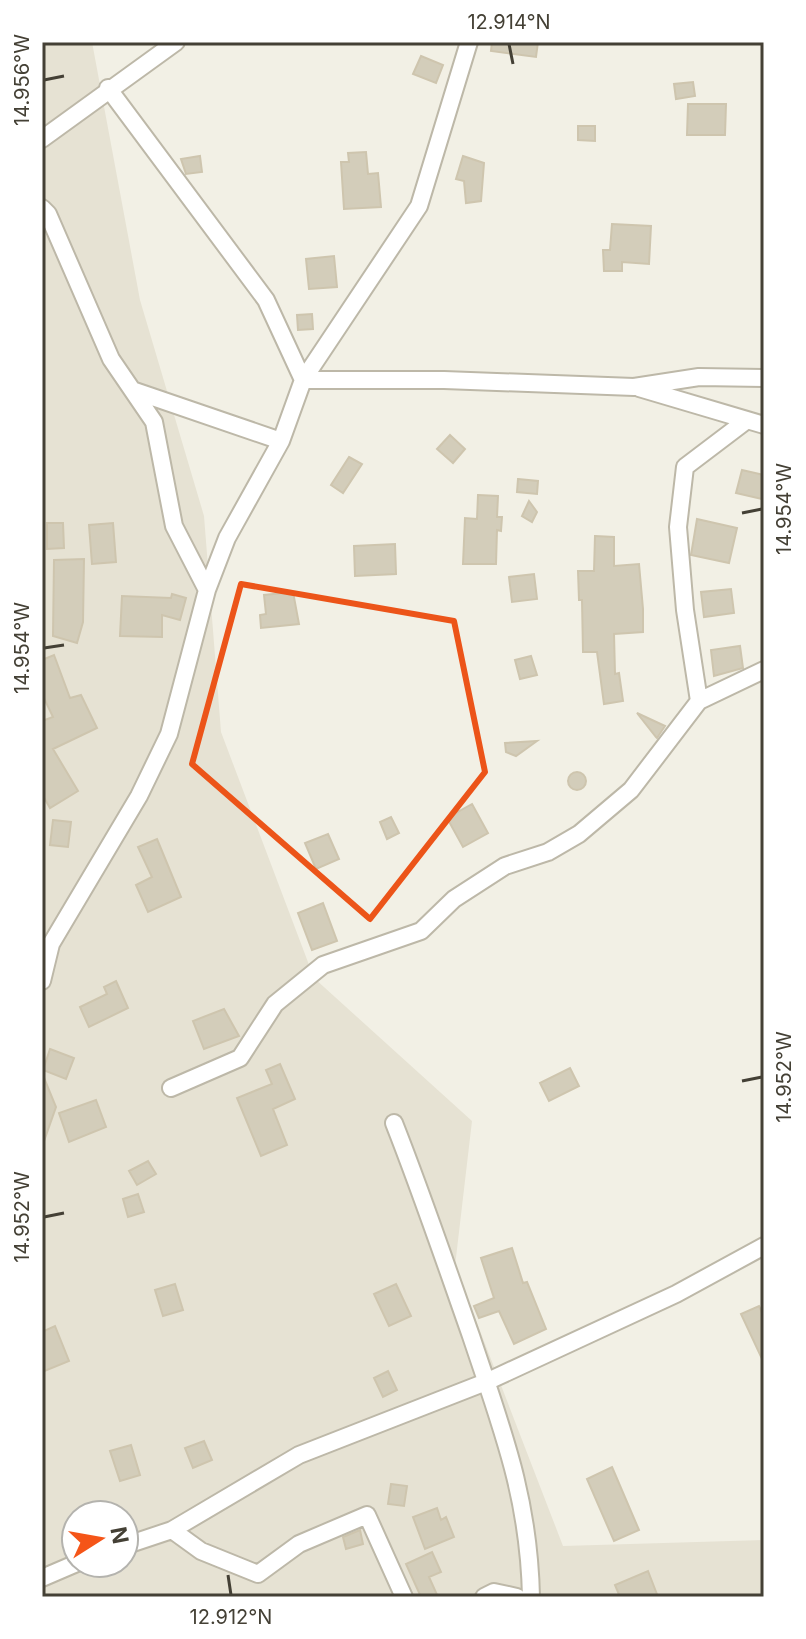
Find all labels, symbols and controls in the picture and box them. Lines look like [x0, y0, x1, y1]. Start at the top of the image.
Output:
text: 12.914°N [467, 10, 551, 34]
text: 14.956°W [10, 34, 34, 126]
text: 14.954°W [772, 463, 796, 555]
text: 14.954°W [10, 602, 34, 694]
text: 14.952°W [772, 1031, 796, 1123]
text: 14.952°W [10, 1171, 34, 1263]
north arrow [60, 1499, 140, 1579]
text: N [105, 1524, 134, 1546]
text: 12.912°N [190, 1605, 272, 1629]

